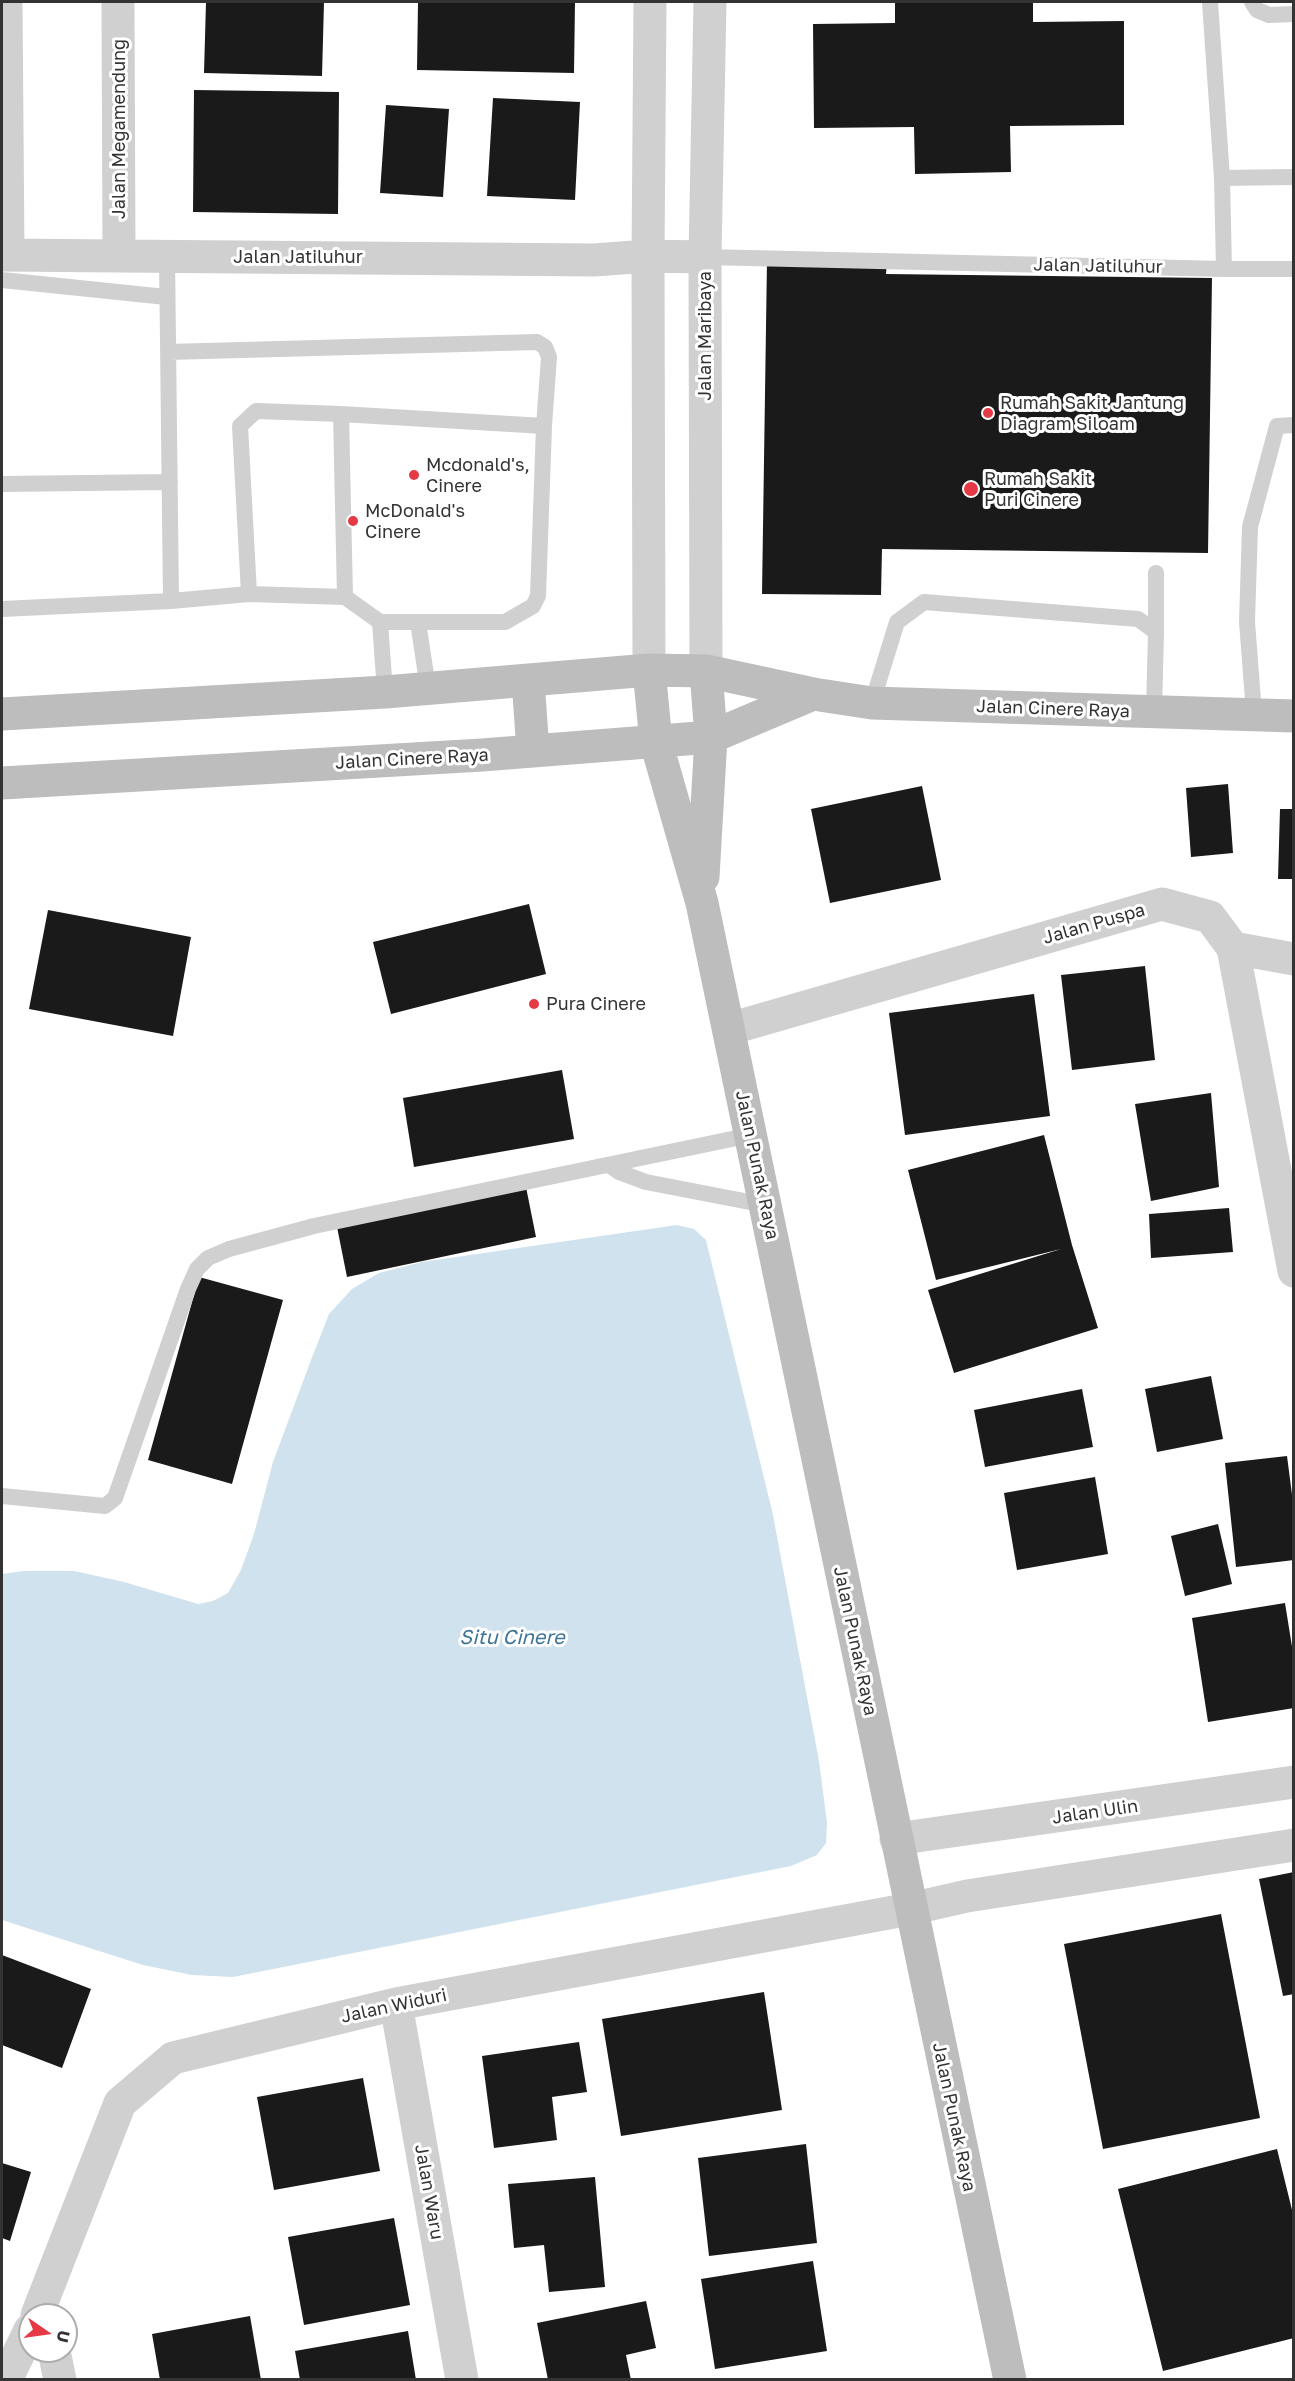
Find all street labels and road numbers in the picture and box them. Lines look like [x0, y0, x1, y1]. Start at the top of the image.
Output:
street label: Jalan Megamendung [108, 39, 130, 219]
street label: Jalan Jatiluhur [233, 246, 363, 268]
street label: Jalan Jatiluhur [1033, 254, 1163, 278]
street label: Jalan Maribaya [694, 271, 716, 401]
street label: Jalan Cinere Raya [976, 696, 1130, 722]
street label: Jalan Cinere Raya [335, 744, 489, 774]
street label: Jalan Puspa [1040, 899, 1148, 949]
street label: Jalan Punak Raya [731, 1088, 783, 1242]
street label: Jalan Punak Raya [829, 1564, 881, 1718]
street label: Jalan Ulin [1051, 1795, 1139, 1829]
street label: Jalan Widuri [339, 1984, 449, 2028]
street label: Jalan Punak Raya [928, 2040, 980, 2194]
street label: Jalan Waru [410, 2143, 448, 2241]

